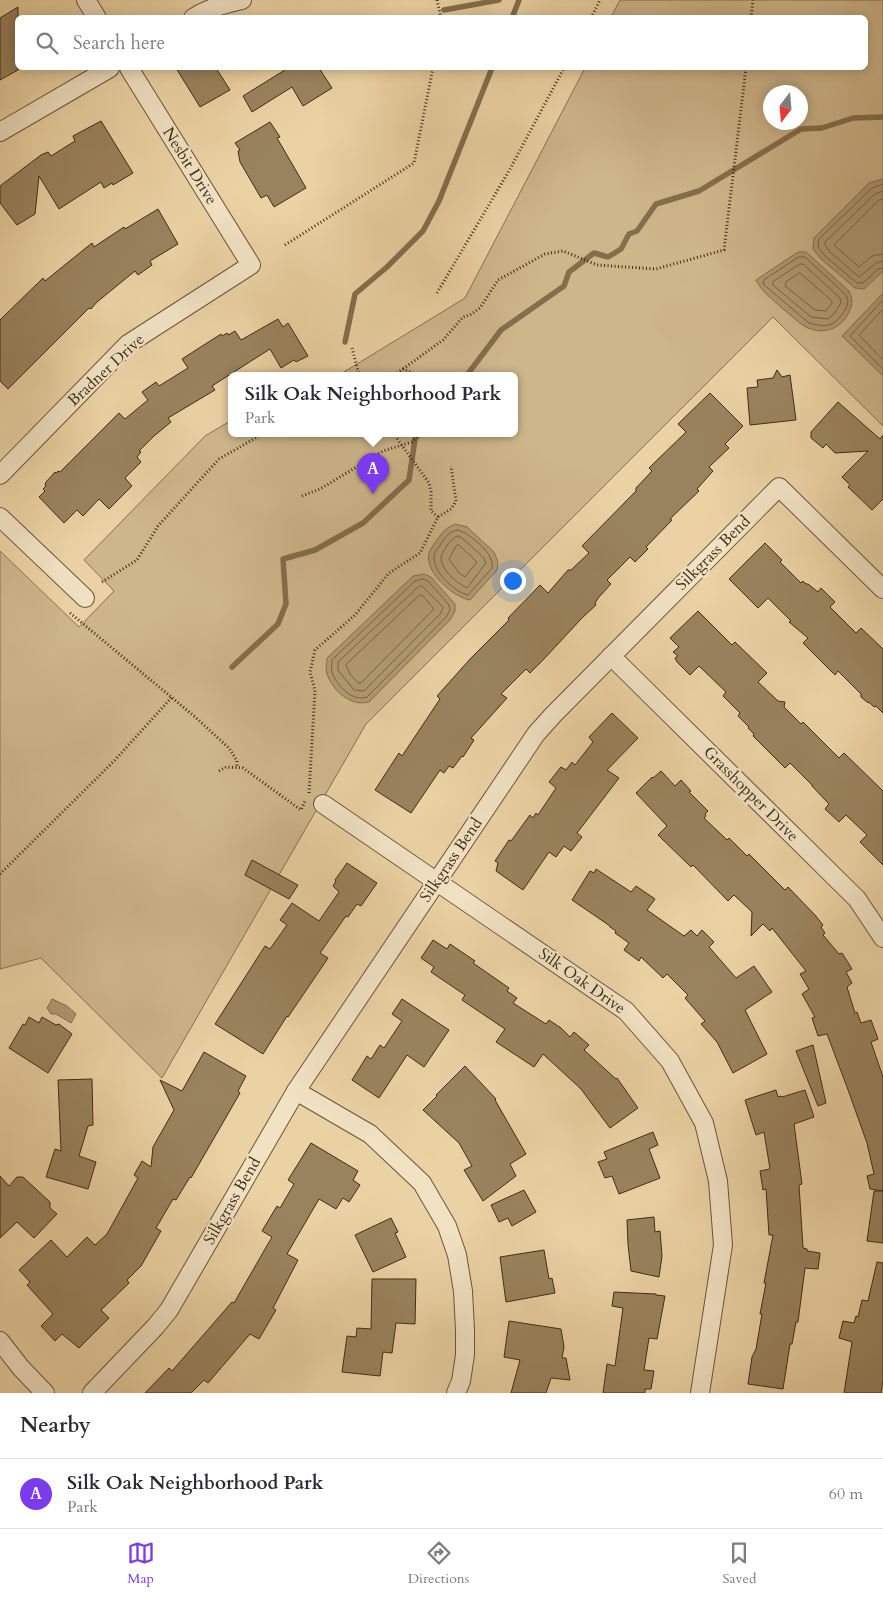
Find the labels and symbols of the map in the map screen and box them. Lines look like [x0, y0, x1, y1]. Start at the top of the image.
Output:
north arrow [763, 85, 808, 130]
street label: Nesbit Drive [158, 123, 222, 209]
street label: Bradner Drive [63, 329, 149, 411]
pin: A [357, 453, 389, 494]
street label: Silkgrass Bend [671, 510, 756, 595]
your location [500, 568, 526, 594]
street label: Grasshopper Drive [698, 741, 804, 847]
street label: Silkgrass Bend [415, 813, 488, 907]
street label: Silk Oak Drive [534, 943, 630, 1019]
street label: Silkgrass Bend [198, 1153, 266, 1249]

